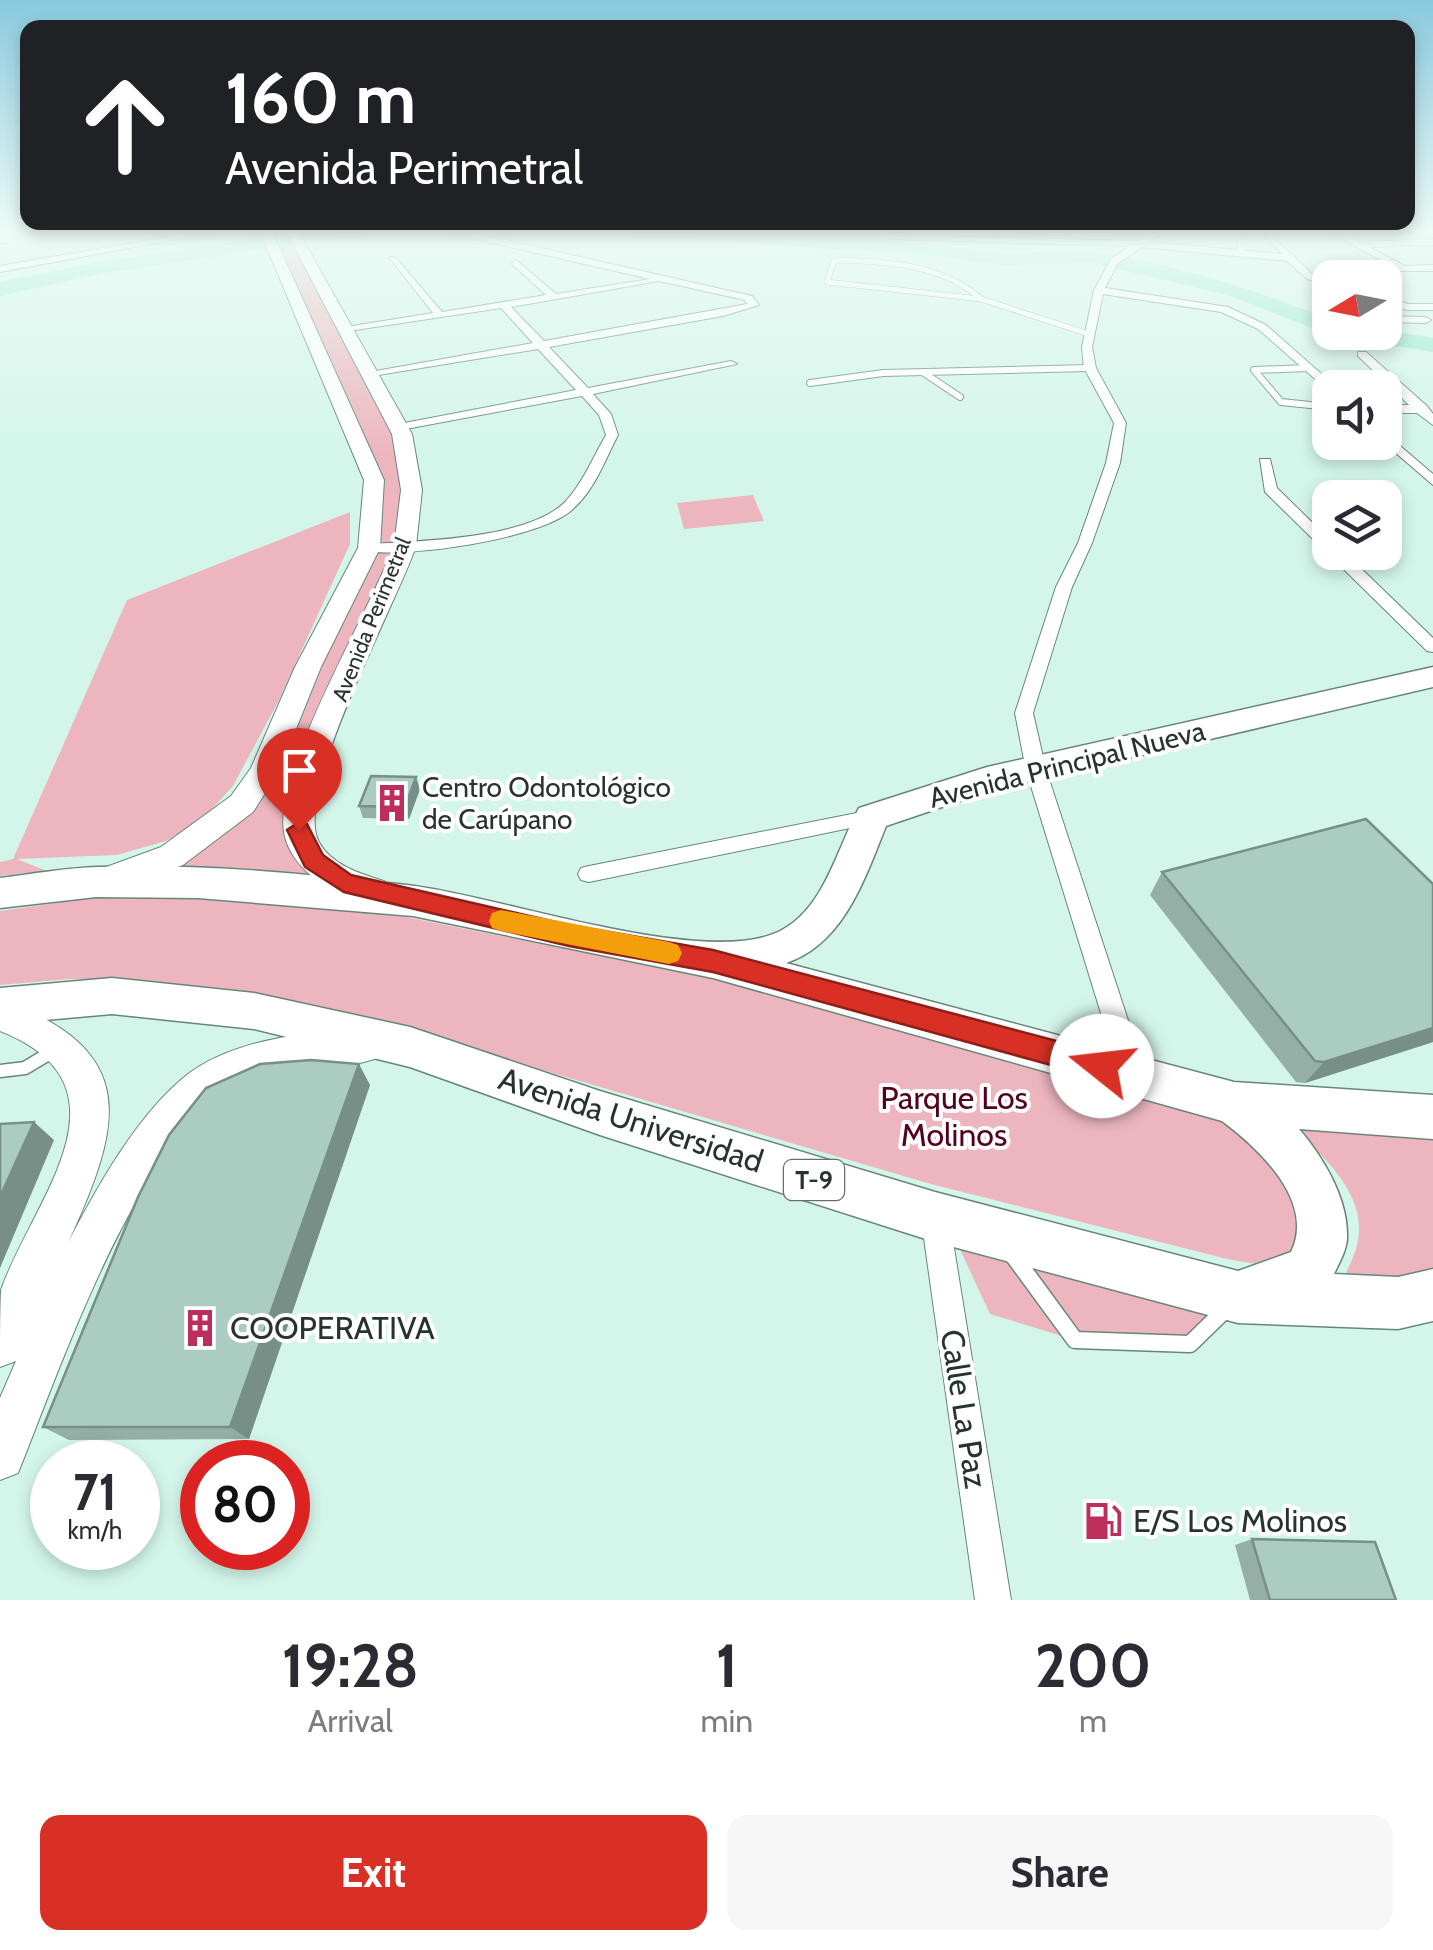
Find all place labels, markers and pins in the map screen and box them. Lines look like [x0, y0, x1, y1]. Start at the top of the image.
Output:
pin [257, 728, 342, 831]
place label: Centro Odontológico de Carúpano [422, 770, 671, 836]
building icon: Centro Odontológico de Carúpano [371, 782, 413, 824]
building icon: COOPERATIVA [179, 1307, 221, 1349]
place label: COOPERATIVA [230, 1308, 435, 1347]
fuel station icon: E/S Los Molinos [1082, 1500, 1124, 1542]
place label: E/S Los Molinos [1133, 1501, 1347, 1540]

